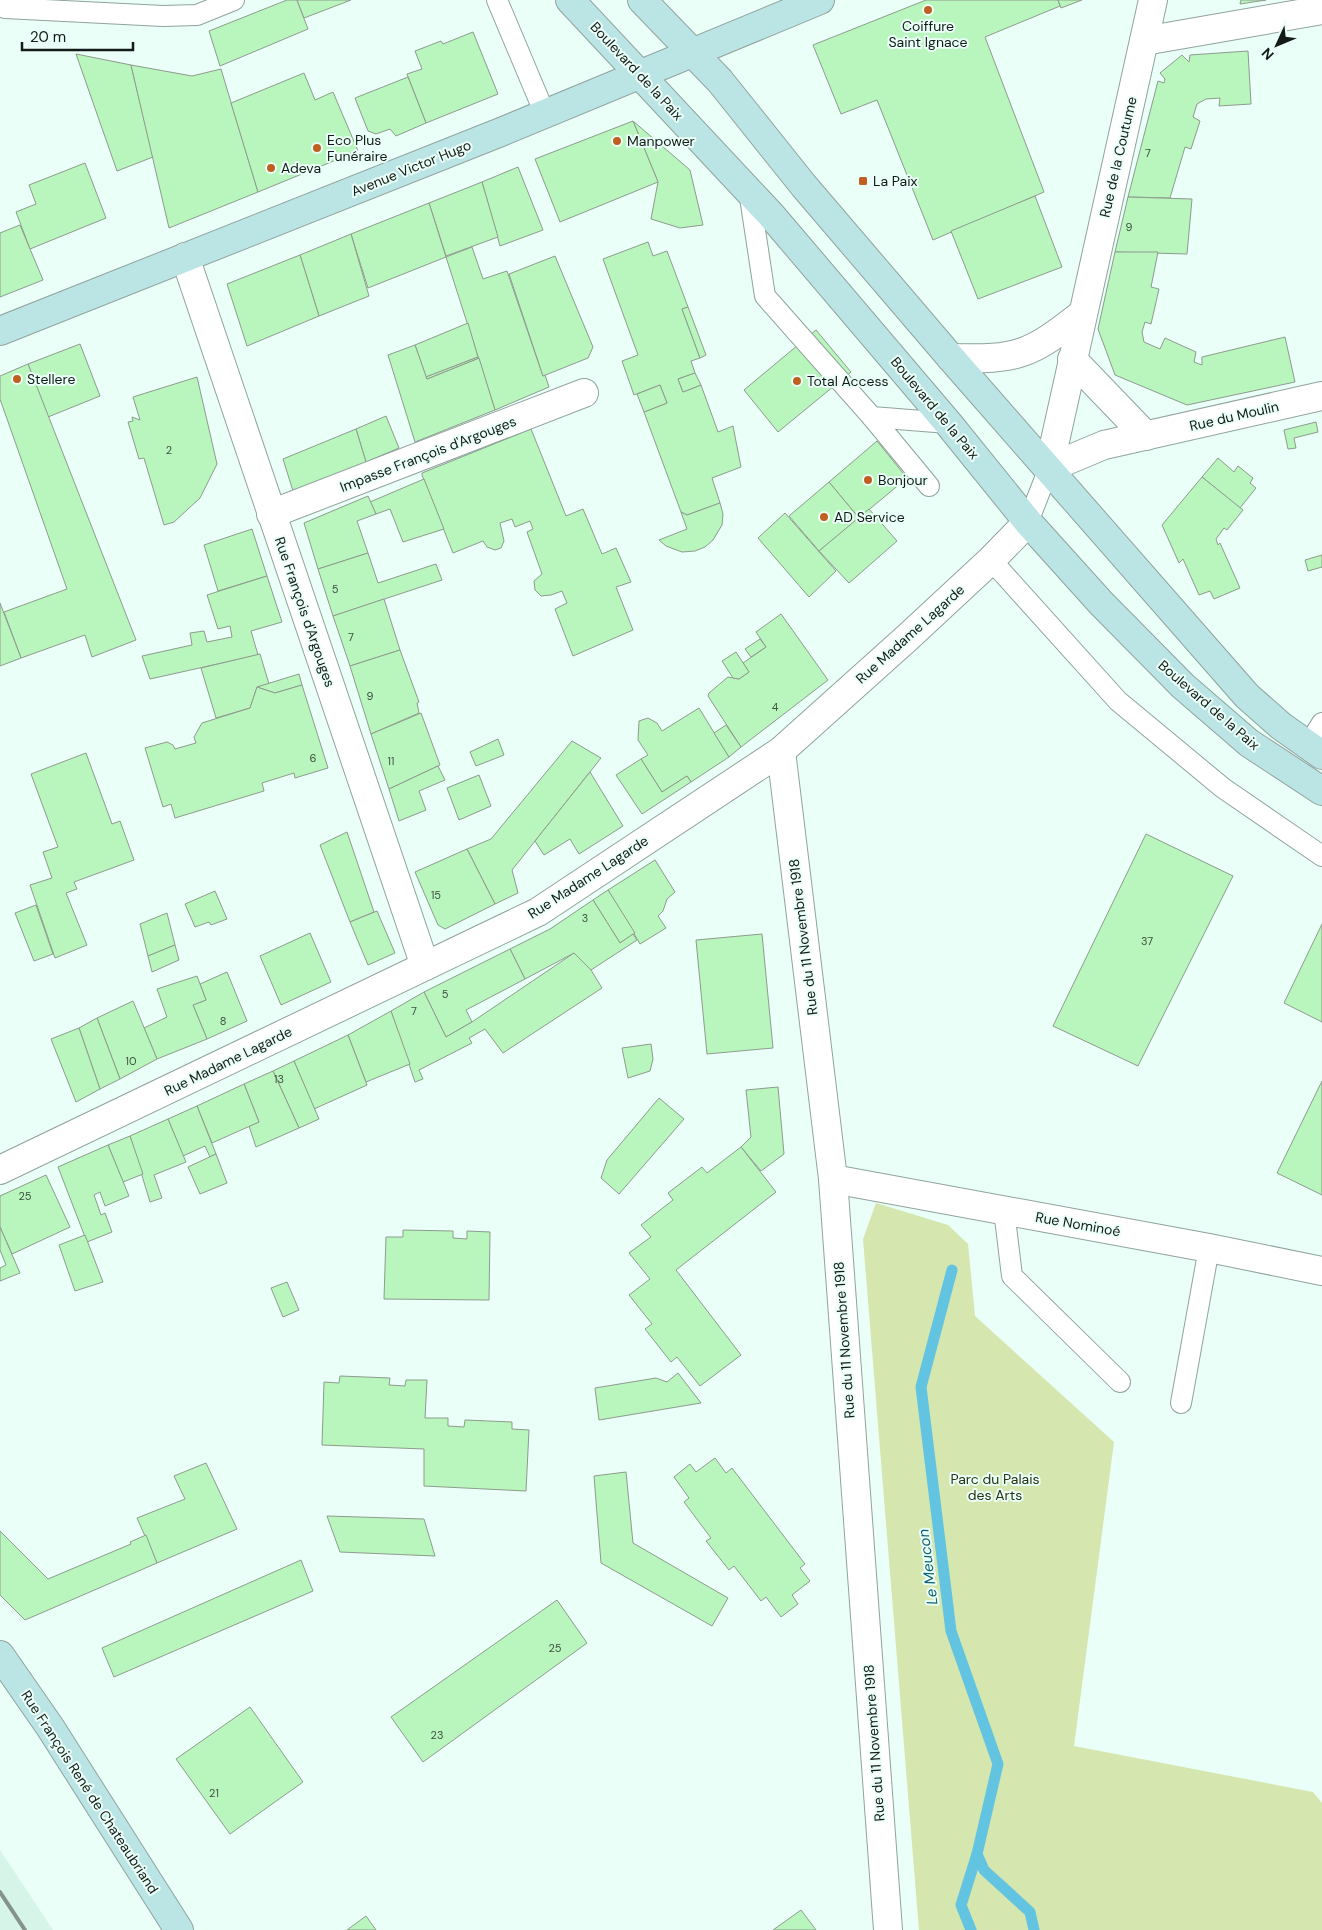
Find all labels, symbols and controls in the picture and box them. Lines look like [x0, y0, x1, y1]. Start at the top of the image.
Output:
marker: Coiffure Saint Ignace [922, 4, 934, 16]
place label: Coiffure Saint Ignace [888, 17, 968, 51]
street label: Boulevard de la Paix [587, 18, 687, 124]
scale bar [22, 20, 134, 52]
north arrow [1252, 20, 1302, 70]
text: 20 m [30, 27, 66, 47]
text: N [1258, 44, 1278, 64]
street label: Rue de la Coutume [1095, 95, 1141, 219]
place label: Eco Plus Funéraire [327, 131, 388, 165]
place label: Manpower [627, 132, 695, 150]
marker: Manpower [611, 135, 623, 147]
street label: Avenue Victor Hugo [348, 136, 474, 200]
marker: Eco Plus Funéraire [311, 142, 323, 154]
house number: 7 [1145, 146, 1151, 160]
place label: Adeva [281, 159, 321, 177]
marker: Adeva [265, 162, 277, 174]
place label: La Paix [873, 172, 917, 190]
marker: La Paix [857, 175, 869, 187]
house number: 9 [1126, 220, 1133, 234]
street label: Boulevard de la Paix [887, 353, 983, 463]
place label: Stellere [27, 370, 75, 388]
place label: Total Access [807, 372, 889, 390]
marker: Stellere [11, 373, 23, 385]
marker: Total Access [791, 375, 803, 387]
street label: Rue du Moulin [1188, 397, 1280, 435]
street label: Impasse François d'Argouges [337, 412, 519, 496]
house number: 2 [166, 443, 172, 457]
place label: Bonjour [878, 471, 928, 489]
marker: Bonjour [862, 474, 874, 486]
place label: AD Service [834, 508, 905, 526]
marker: AD Service [818, 511, 830, 523]
street label: Rue François d'Argouges [271, 535, 339, 689]
street label: Rue Madame Lagarde [852, 580, 968, 688]
house number: 5 [332, 582, 339, 596]
house number: 7 [348, 630, 354, 644]
street label: Boulevard de la Paix [1155, 656, 1263, 754]
house number: 9 [367, 689, 374, 703]
house number: 4 [772, 700, 779, 714]
house number: 6 [310, 751, 317, 765]
house number: 11 [388, 754, 394, 768]
street label: Rue Madame Lagarde [524, 831, 652, 923]
street label: Rue du 11 Novembre 1918 [784, 858, 822, 1016]
house number: 15 [431, 888, 441, 902]
house number: 3 [582, 911, 588, 925]
house number: 37 [1141, 934, 1153, 948]
house number: 5 [442, 987, 449, 1001]
house number: 7 [411, 1004, 417, 1018]
house number: 8 [220, 1014, 226, 1028]
street label: Rue Madame Lagarde [161, 1022, 295, 1100]
house number: 10 [126, 1054, 136, 1068]
house number: 13 [274, 1072, 284, 1086]
house number: 25 [18, 1189, 32, 1203]
street label: Rue Nominoé [1034, 1208, 1122, 1240]
street label: Rue du 11 Novembre 1918 [830, 1261, 858, 1419]
park label: Parc du Palais des Arts [950, 1470, 1040, 1504]
water label: Le Meucon [913, 1527, 943, 1606]
house number: 25 [548, 1641, 562, 1655]
street label: Rue du 11 Novembre 1918 [860, 1664, 888, 1822]
street label: Rue François René de Chateaubriand [17, 1687, 163, 1897]
house number: 23 [431, 1728, 443, 1742]
house number: 21 [209, 1786, 219, 1800]

